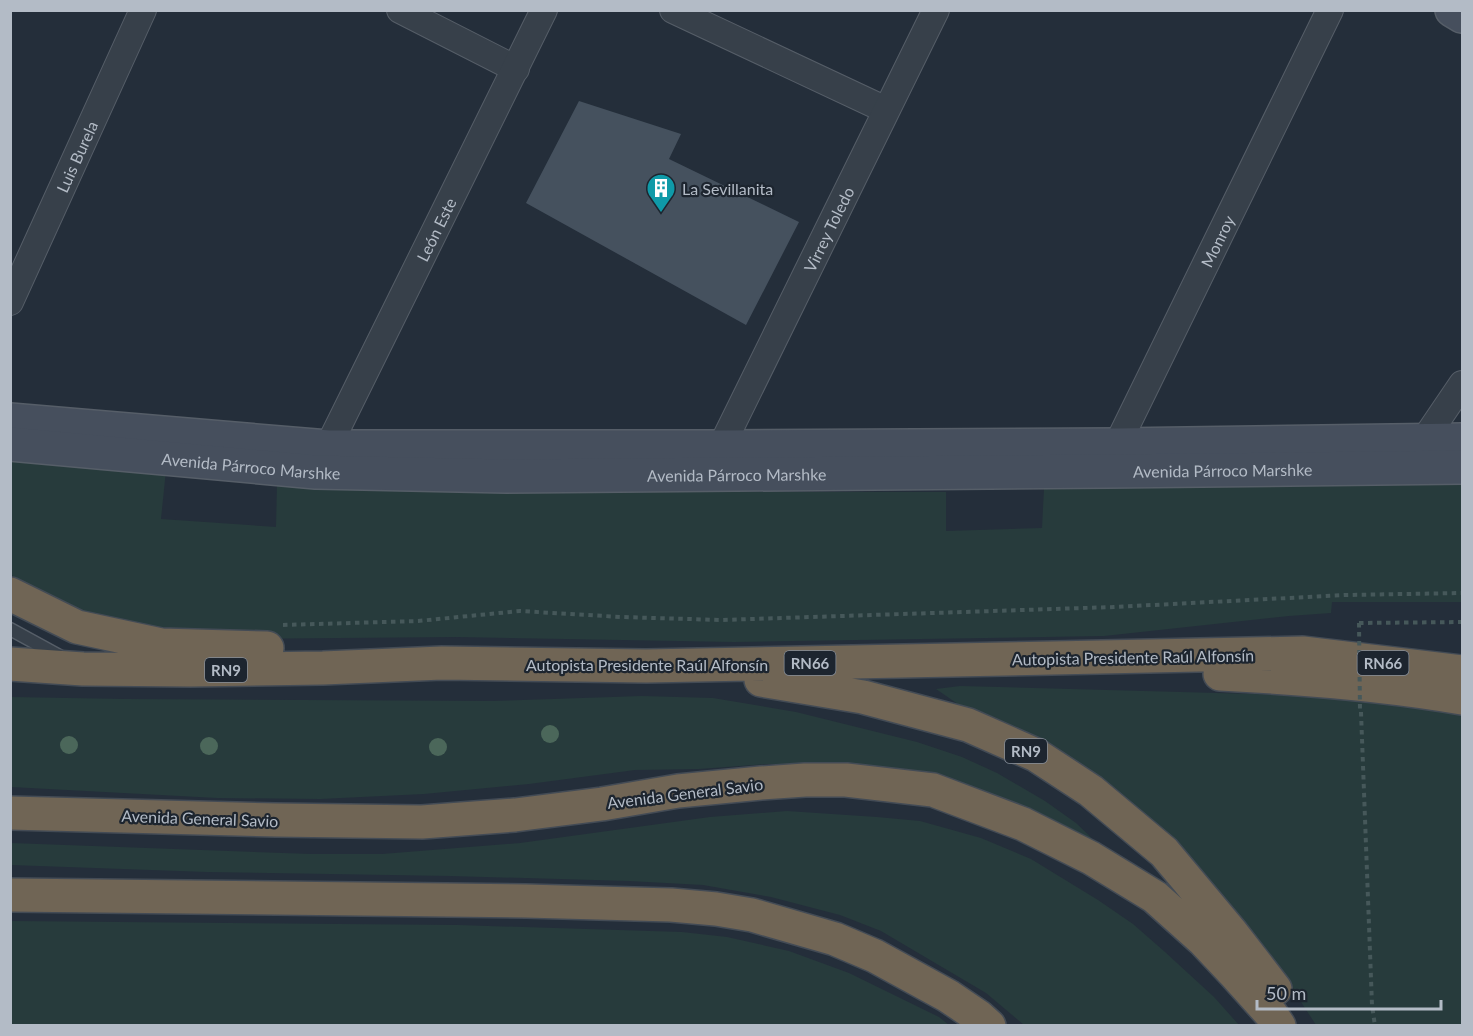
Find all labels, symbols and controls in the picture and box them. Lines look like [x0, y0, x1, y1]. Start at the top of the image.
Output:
street label: Luis Burela [52, 118, 101, 195]
building icon: La Sevillanita [645, 172, 677, 214]
place label: La Sevillanita [682, 179, 773, 198]
street label: Virrey Toledo [799, 183, 857, 275]
street label: León Este [412, 194, 459, 264]
street label: Monroy [1196, 211, 1238, 270]
street label: Avenida Párroco Marshke [161, 448, 341, 482]
street label: Avenida Párroco Marshke [1133, 459, 1312, 480]
street label: Avenida Párroco Marshke [647, 464, 826, 484]
street label: Autopista Presidente Raúl Alfonsín [1012, 645, 1254, 669]
road number: RN66 [784, 651, 836, 675]
road number: RN66 [1358, 651, 1408, 675]
street label: Autopista Presidente Raúl Alfonsín [526, 655, 768, 674]
road number: RN9 [205, 658, 247, 682]
road number: RN9 [1005, 739, 1047, 763]
street label: Avenida General Savio [606, 774, 764, 812]
street label: Avenida General Savio [121, 806, 279, 830]
scale bar [1257, 973, 1442, 1011]
text: 50 m [1266, 982, 1306, 1004]

